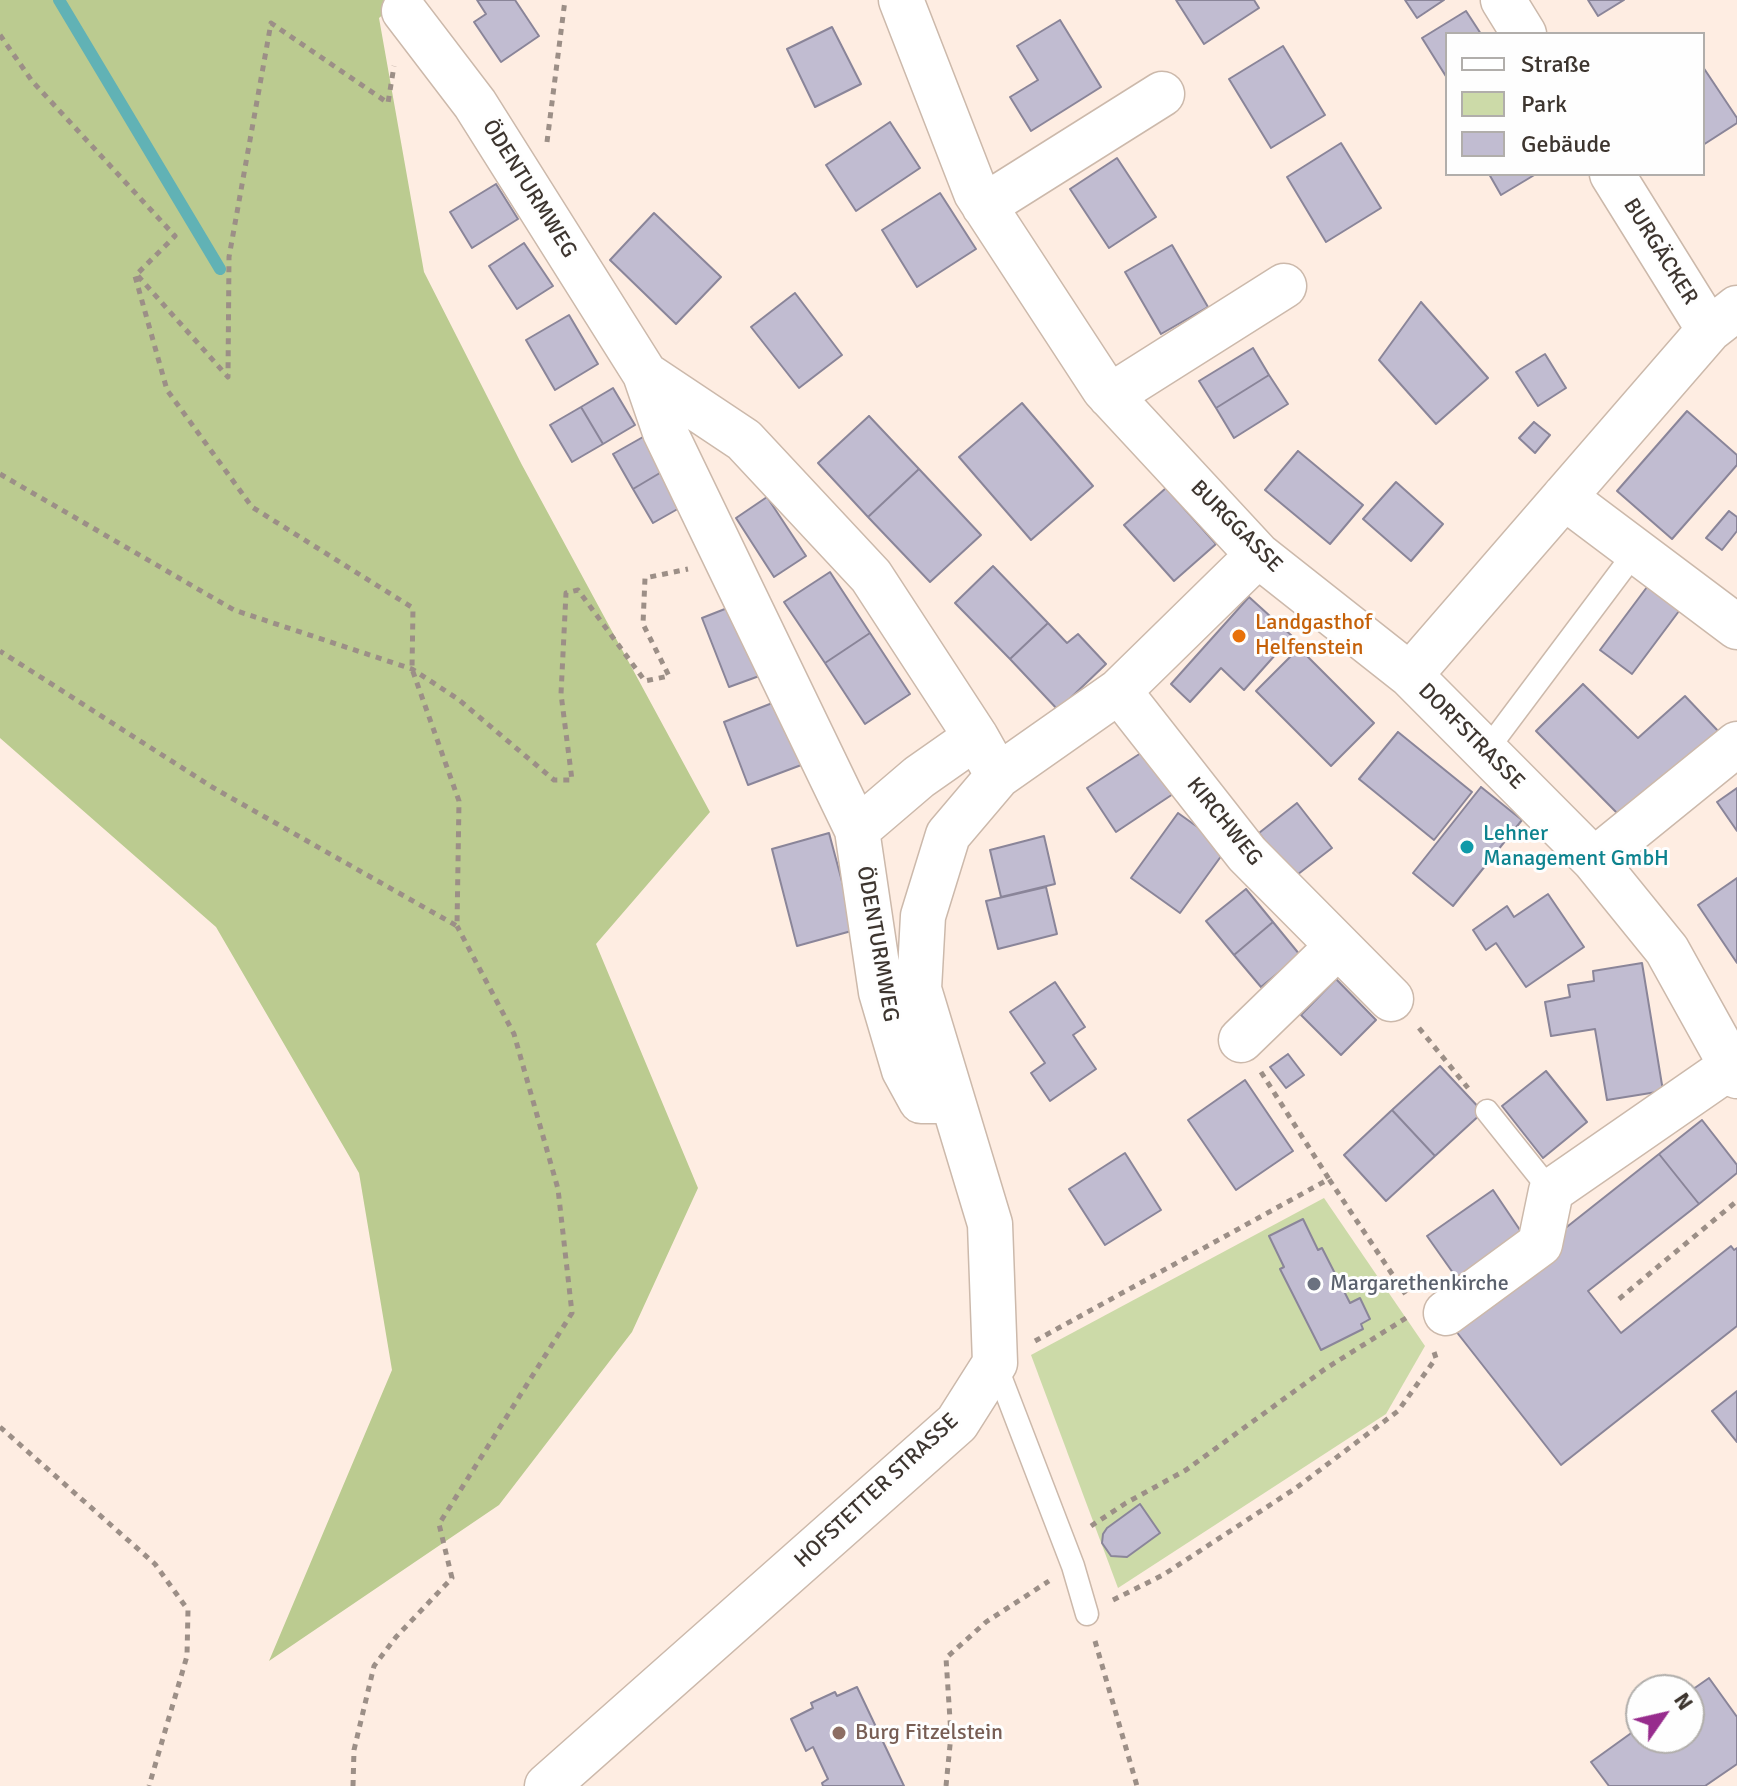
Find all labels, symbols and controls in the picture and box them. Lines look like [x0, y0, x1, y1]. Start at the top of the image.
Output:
legend [1445, 32, 1705, 176]
text: Straße [1521, 49, 1591, 79]
text: Park [1521, 89, 1567, 119]
street label: ÖDENTURMWEG [476, 115, 582, 263]
text: Gebäude [1521, 129, 1611, 159]
street label: BURGÄCKER [1617, 194, 1703, 310]
street label: BURGGASSE [1184, 475, 1288, 579]
place label: Landgasthof Helfenstein [1255, 610, 1372, 662]
marker: Landgasthof Helfenstein [1230, 627, 1248, 645]
street label: DORFSTRASSE [1412, 678, 1530, 796]
street label: KIRCHWEG [1180, 773, 1268, 871]
place label: Lehner Management GmbH [1483, 821, 1669, 872]
marker: Lehner Management GmbH [1458, 838, 1476, 856]
street label: ÖDENTURMWEG [850, 864, 904, 1024]
place label: Margarethenkirche [1330, 1271, 1509, 1297]
marker: Margarethenkirche [1305, 1275, 1323, 1293]
street label: HOFSTETTER STRASSE [790, 1408, 964, 1574]
north arrow [1625, 1674, 1705, 1754]
text: N [1668, 1688, 1699, 1715]
place label: Burg Fitzelstein [855, 1720, 1003, 1746]
marker: Burg Fitzelstein [830, 1724, 848, 1742]

